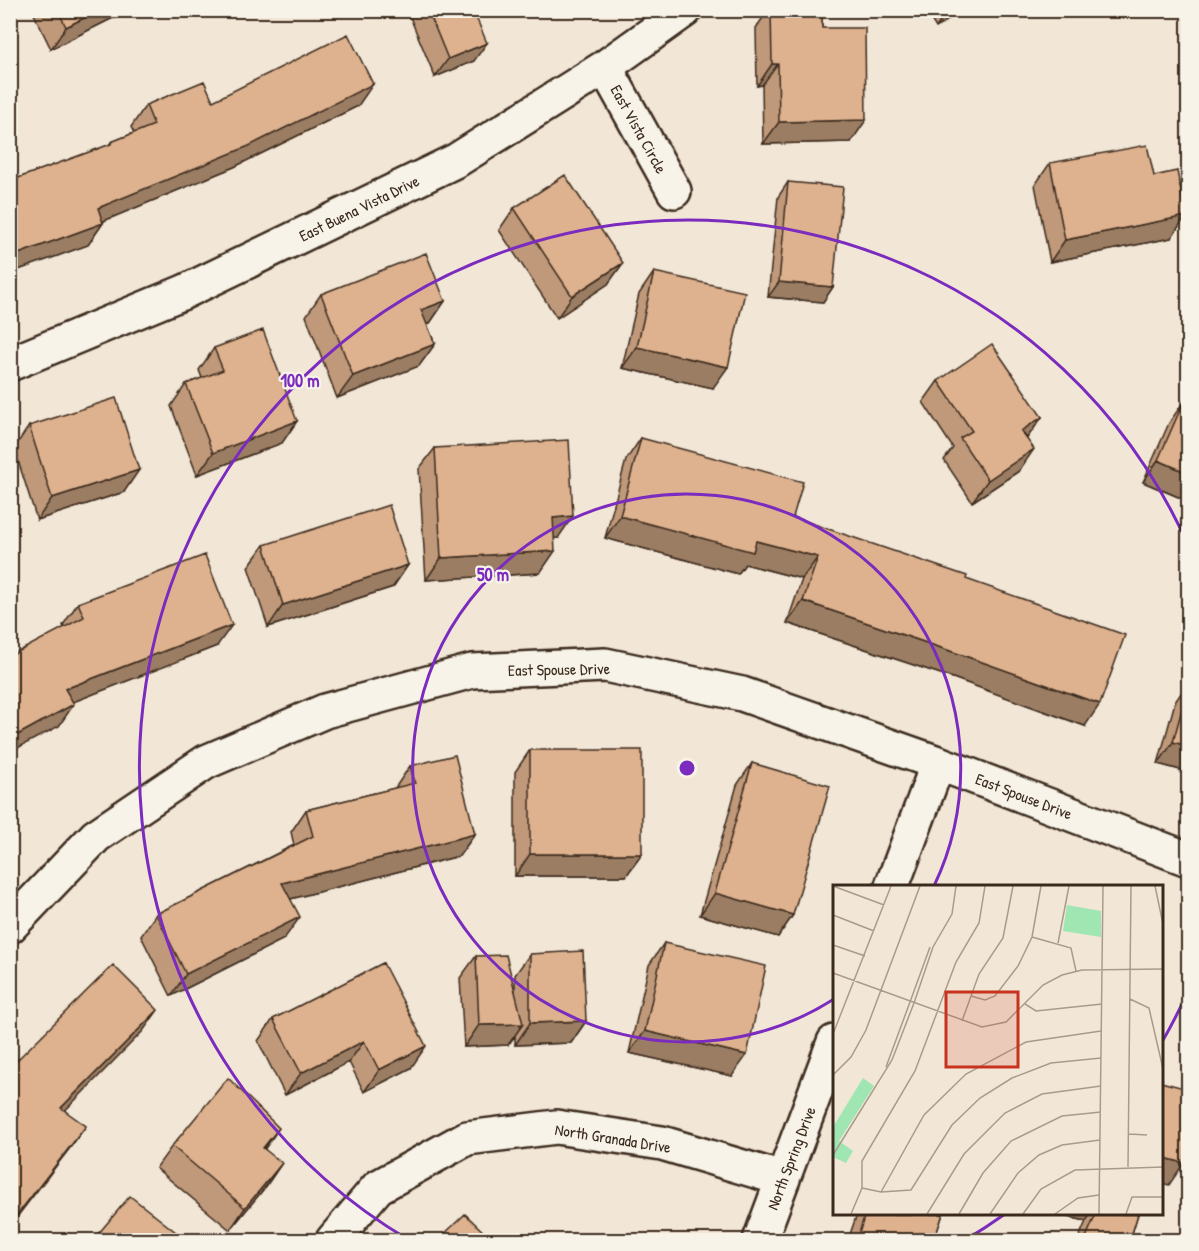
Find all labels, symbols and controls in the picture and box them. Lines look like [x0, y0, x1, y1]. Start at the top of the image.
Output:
street label: East Vista Circle [606, 81, 673, 178]
street label: East Buena Vista Drive [295, 169, 423, 247]
text: 100 m [280, 368, 320, 393]
text: 50 m [477, 562, 509, 587]
street label: East Spouse Drive [508, 657, 611, 681]
centre of rings [677, 758, 697, 778]
street label: East Spouse Drive [972, 767, 1076, 825]
inset map [833, 885, 1163, 1215]
street label: North Spring Drive [761, 1103, 821, 1213]
street label: North Granada Drive [554, 1118, 673, 1158]

